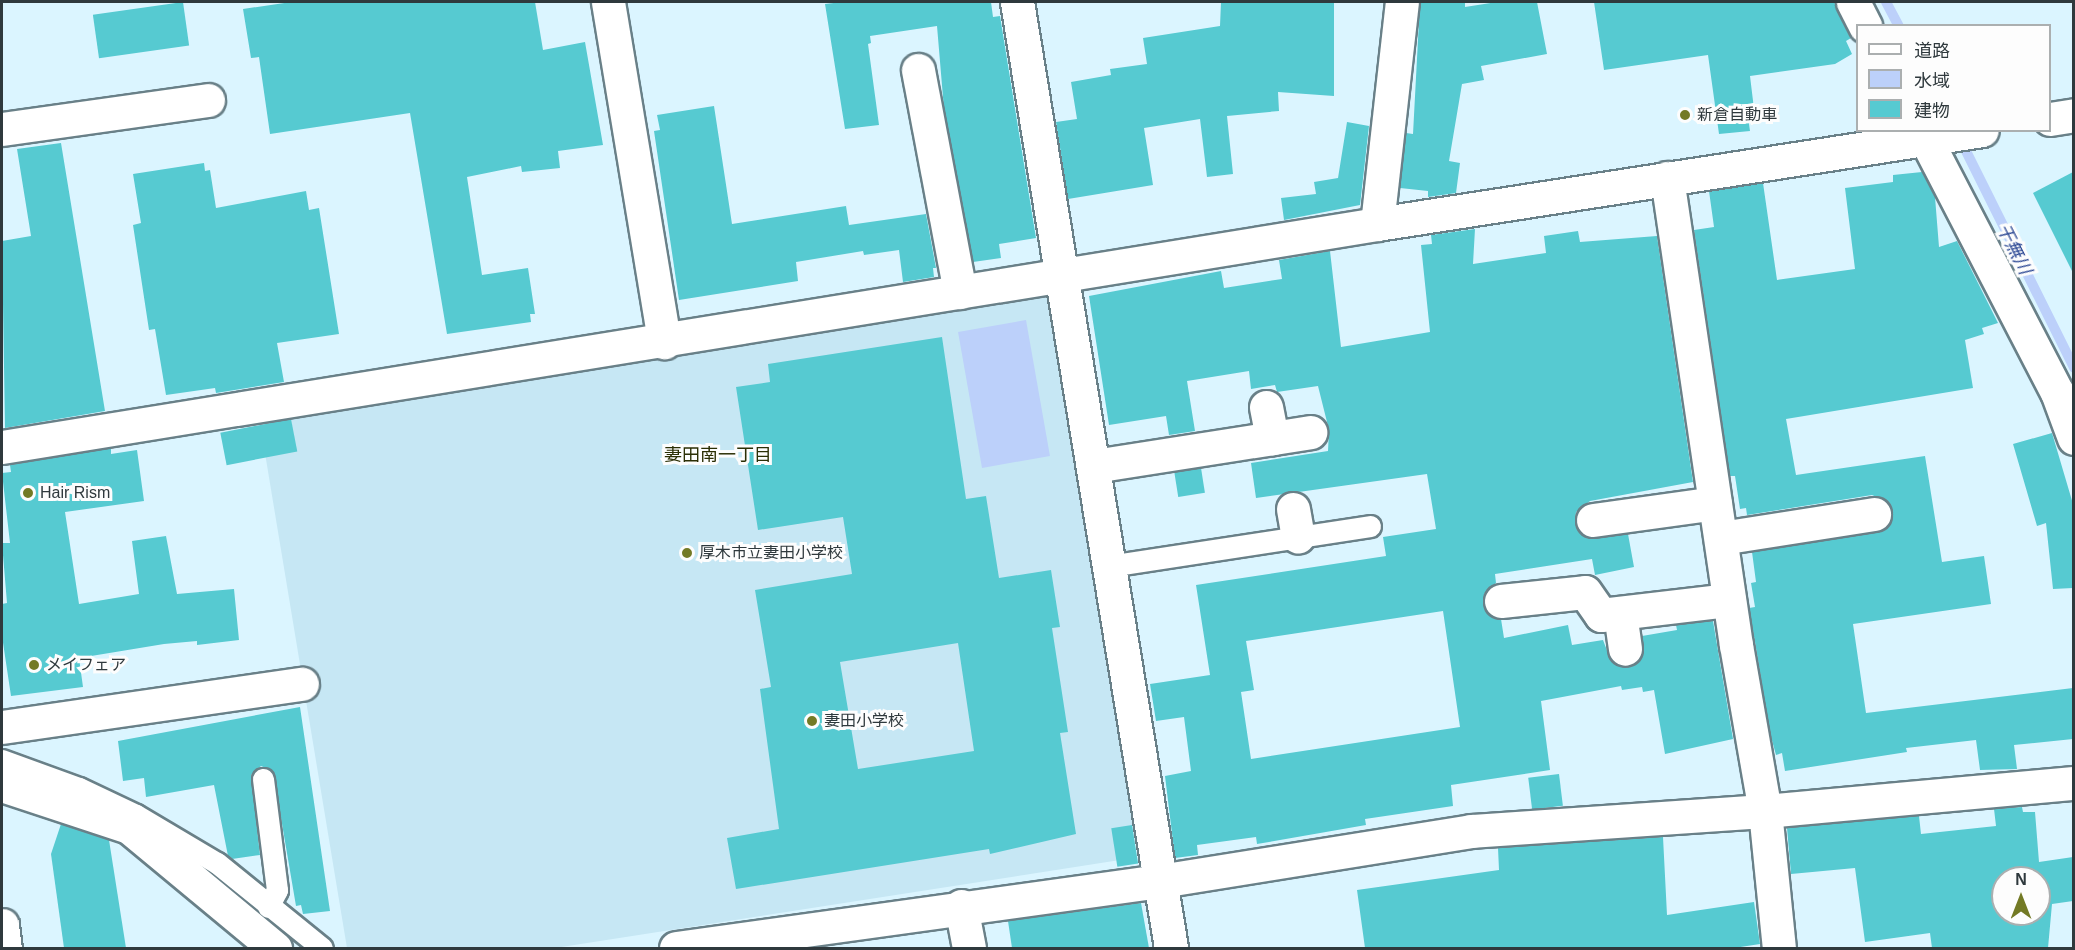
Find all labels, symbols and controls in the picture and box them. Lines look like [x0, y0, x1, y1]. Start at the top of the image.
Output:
legend [1856, 24, 2051, 132]
text: 道路 [1914, 41, 1950, 61]
text: 水域 [1914, 71, 1950, 91]
text: 建物 [1914, 101, 1950, 121]
place label: 新倉自動車 [1697, 105, 1777, 125]
marker: 新倉自動車 [1678, 108, 1692, 122]
water label: 干無川 [1992, 220, 2036, 278]
district label: 妻田南一丁目 [664, 444, 772, 466]
place label: Hair Rism [40, 483, 110, 503]
marker: Hair Rism [21, 486, 35, 500]
place label: 厚木市立妻田小学校 [699, 543, 843, 563]
marker: 厚木市立妻田小学校 [680, 546, 694, 560]
place label: メイフェア [46, 655, 126, 675]
marker: メイフェア [27, 658, 41, 672]
place label: 妻田小学校 [824, 711, 904, 731]
marker: 妻田小学校 [805, 714, 819, 728]
north arrow [1991, 866, 2051, 926]
text: N [2015, 871, 2027, 888]

